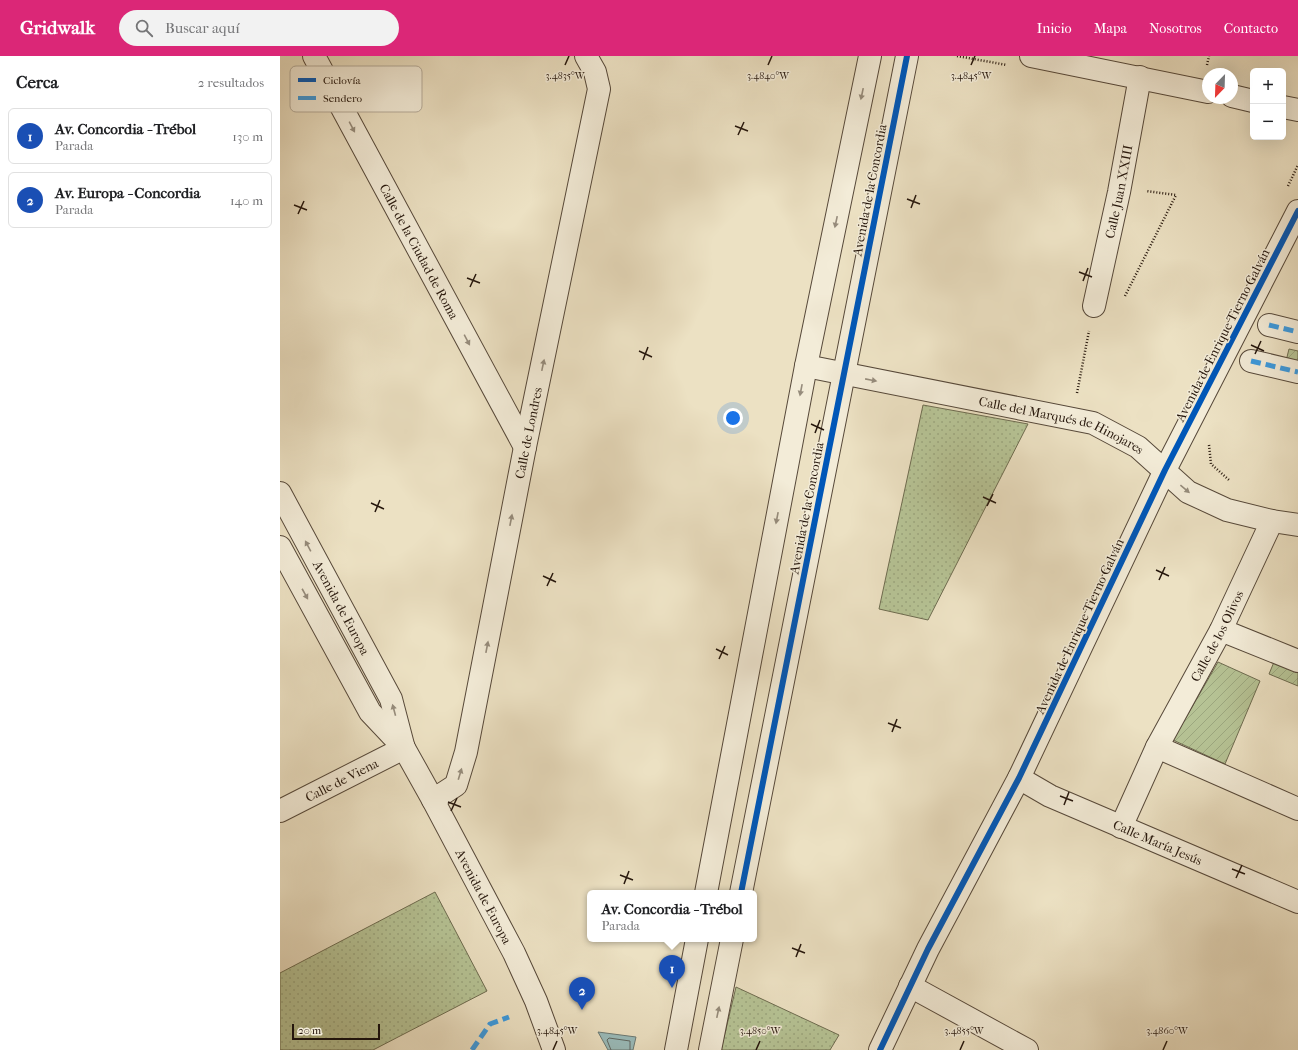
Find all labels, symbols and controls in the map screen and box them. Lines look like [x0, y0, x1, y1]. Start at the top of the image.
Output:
search box [119, 10, 399, 46]
text: Gridwalk [20, 17, 95, 39]
icon: search [133, 17, 155, 39]
text: Buscar aquí [165, 19, 240, 37]
text: Inicio [1037, 20, 1072, 37]
text: Mapa [1094, 20, 1127, 37]
text: Nosotros [1149, 20, 1202, 37]
text: Contacto [1224, 20, 1278, 37]
legend [290, 66, 422, 112]
north arrow [1202, 68, 1238, 104]
map controls [1250, 68, 1286, 140]
button: + [1250, 68, 1286, 104]
text: 3.4835°W [545, 70, 586, 82]
text: 3.4840°W [747, 70, 790, 82]
text: 3.4845°W [951, 70, 992, 82]
text: Cerca [16, 72, 58, 92]
text: Ciclovía [323, 74, 361, 87]
text: 2 resultados [198, 75, 264, 90]
one-way arrow [858, 88, 864, 100]
text: Sendero [323, 92, 362, 105]
button: − [1250, 104, 1286, 140]
text: Av. Concordia - Trébol [55, 120, 196, 138]
one-way arrow [349, 121, 356, 133]
street label: Avenida de la Concordia [849, 122, 890, 258]
text: 1 [28, 129, 32, 144]
text: 130 m [232, 129, 263, 144]
text: Parada [55, 138, 93, 153]
street label: Calle Juan XXIII [1102, 144, 1135, 240]
street label: Calle de la Ciudad de Roma [376, 181, 462, 323]
text: Av. Europa - Concordia [55, 184, 200, 202]
text: 2 [27, 193, 33, 208]
text: 140 m [230, 193, 263, 208]
text: Parada [55, 202, 93, 217]
one-way arrow [832, 215, 838, 228]
street label: Avenida de Enrique Tierno Galván [1172, 246, 1273, 425]
one-way arrow [464, 334, 471, 346]
one-way arrow [540, 359, 546, 371]
one-way arrow [865, 377, 878, 383]
one-way arrow [798, 384, 804, 396]
street label: Calle de Londres [512, 386, 545, 480]
street label: Calle del Marqués de Hinojares [978, 394, 1147, 457]
your location [723, 408, 743, 428]
street label: Avenida de la Concordia [786, 440, 827, 576]
one-way arrow [1180, 484, 1190, 493]
one-way arrow [774, 512, 780, 524]
one-way arrow [509, 513, 515, 526]
street label: Avenida de Enrique Tierno Galván [1032, 536, 1127, 717]
one-way arrow [305, 540, 312, 551]
street label: Avenida de Europa [309, 557, 373, 658]
one-way arrow [302, 588, 309, 600]
street label: Calle de los Olivos [1187, 588, 1247, 684]
one-way arrow [484, 641, 490, 653]
one-way arrow [391, 704, 397, 716]
street label: Calle de Viena [303, 755, 382, 805]
one-way arrow [457, 768, 463, 780]
street label: Calle María Jesús [1111, 817, 1204, 868]
street label: Avenida de Europa [452, 846, 515, 947]
popup [587, 890, 757, 942]
text: Av. Concordia - Trébol [601, 900, 743, 918]
text: Parada [601, 918, 640, 933]
pin: 1 [659, 955, 685, 988]
pin: 2 [569, 977, 595, 1010]
one-way arrow [715, 1006, 721, 1018]
scale bar [292, 1022, 380, 1041]
text: 20 m [298, 1024, 321, 1037]
text: 3.4845°W [537, 1025, 578, 1037]
text: 3.4850°W [740, 1025, 781, 1037]
text: 3.4855°W [944, 1025, 985, 1037]
text: 3.4860°W [1146, 1025, 1189, 1037]

